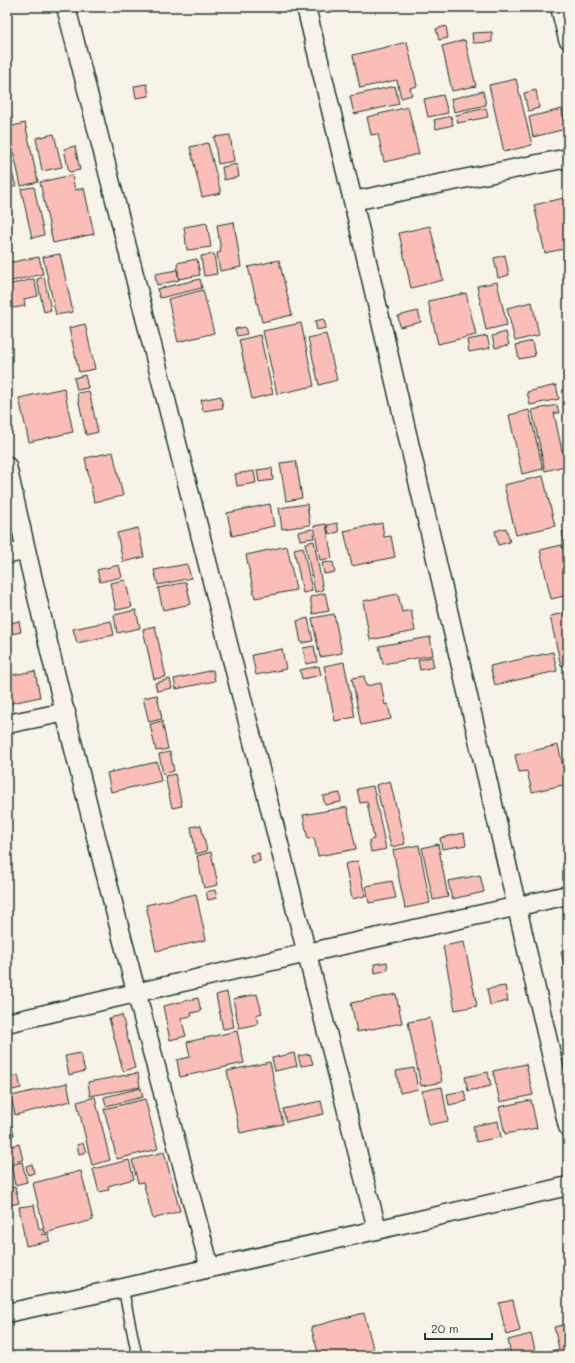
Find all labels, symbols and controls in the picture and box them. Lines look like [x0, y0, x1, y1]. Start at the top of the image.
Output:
scale bar [425, 1315, 492, 1341]
text: 20 m [431, 1320, 459, 1336]

